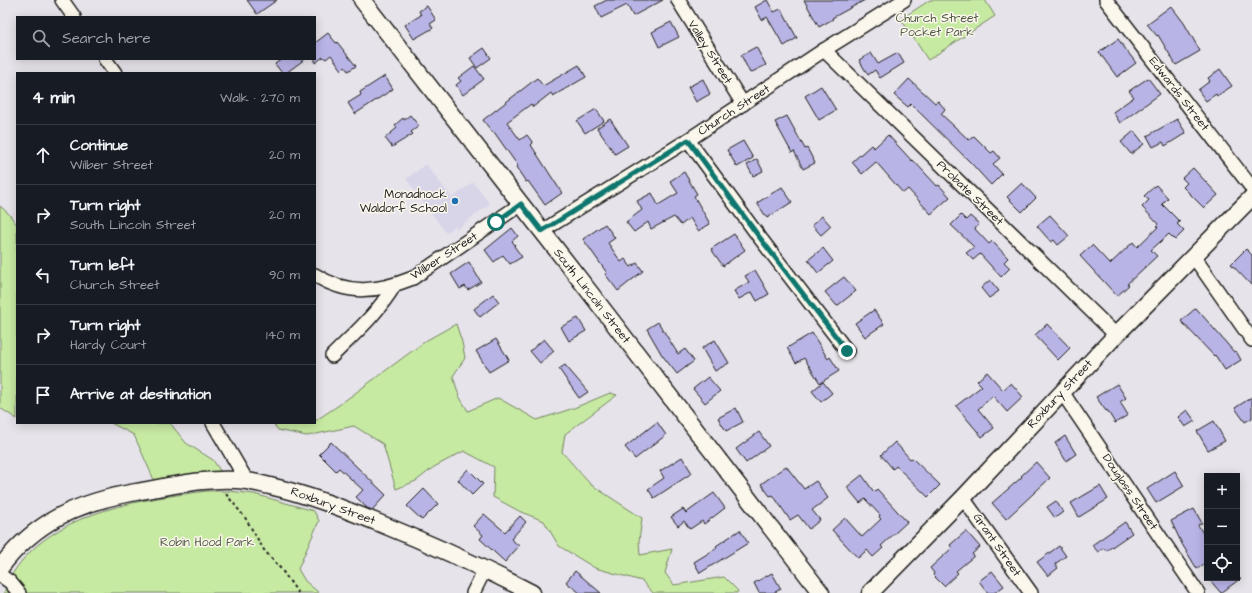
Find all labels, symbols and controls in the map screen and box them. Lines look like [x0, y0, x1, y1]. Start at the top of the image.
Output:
park label: Church Street Pocket Park [896, 10, 978, 41]
search box [16, 16, 316, 60]
street label: Valley Street [683, 17, 736, 88]
icon: search [30, 27, 52, 49]
text: Search here [62, 28, 151, 49]
street label: Edwards Street [1145, 53, 1213, 135]
street label: Church Street [695, 80, 773, 140]
text: 4 min [32, 86, 75, 110]
text: Walk · 270 m [220, 89, 300, 107]
text: Continue [70, 135, 128, 156]
icon: ahead [32, 144, 54, 166]
text: 20 m [269, 146, 300, 164]
text: Wilber Street [70, 156, 153, 174]
street label: Probate Street [933, 157, 1007, 229]
place label: Monadnock Waldorf School [360, 186, 448, 217]
text: Turn right [70, 195, 141, 216]
marker: Monadnock Waldorf School [450, 196, 460, 206]
icon: right [32, 204, 54, 226]
text: 20 m [269, 206, 300, 224]
route start [487, 213, 505, 231]
text: South Lincoln Street [70, 216, 196, 234]
street label: Wilber Street [407, 228, 481, 284]
street label: South Lincoln Street [549, 245, 635, 347]
text: Turn left [70, 255, 134, 276]
icon: left [32, 264, 54, 286]
text: 90 m [269, 266, 300, 284]
text: Church Street [70, 276, 159, 294]
text: Turn right [70, 315, 141, 336]
icon: right [32, 324, 54, 346]
text: 140 m [266, 326, 300, 344]
text: Hardy Court [70, 336, 146, 354]
route end [838, 342, 856, 360]
street label: Roxbury Street [1023, 356, 1097, 433]
icon: arrive [32, 384, 54, 406]
text: Arrive at destination [70, 384, 211, 405]
street label: Douglass Street [1097, 450, 1162, 534]
map controls [1204, 473, 1240, 581]
button: + [1204, 473, 1240, 509]
street label: Roxbury Street [288, 483, 378, 530]
button: − [1204, 509, 1240, 545]
street label: Grant Street [969, 510, 1025, 580]
park label: Robin Hood Park [160, 534, 255, 551]
button: locate [1204, 545, 1240, 581]

